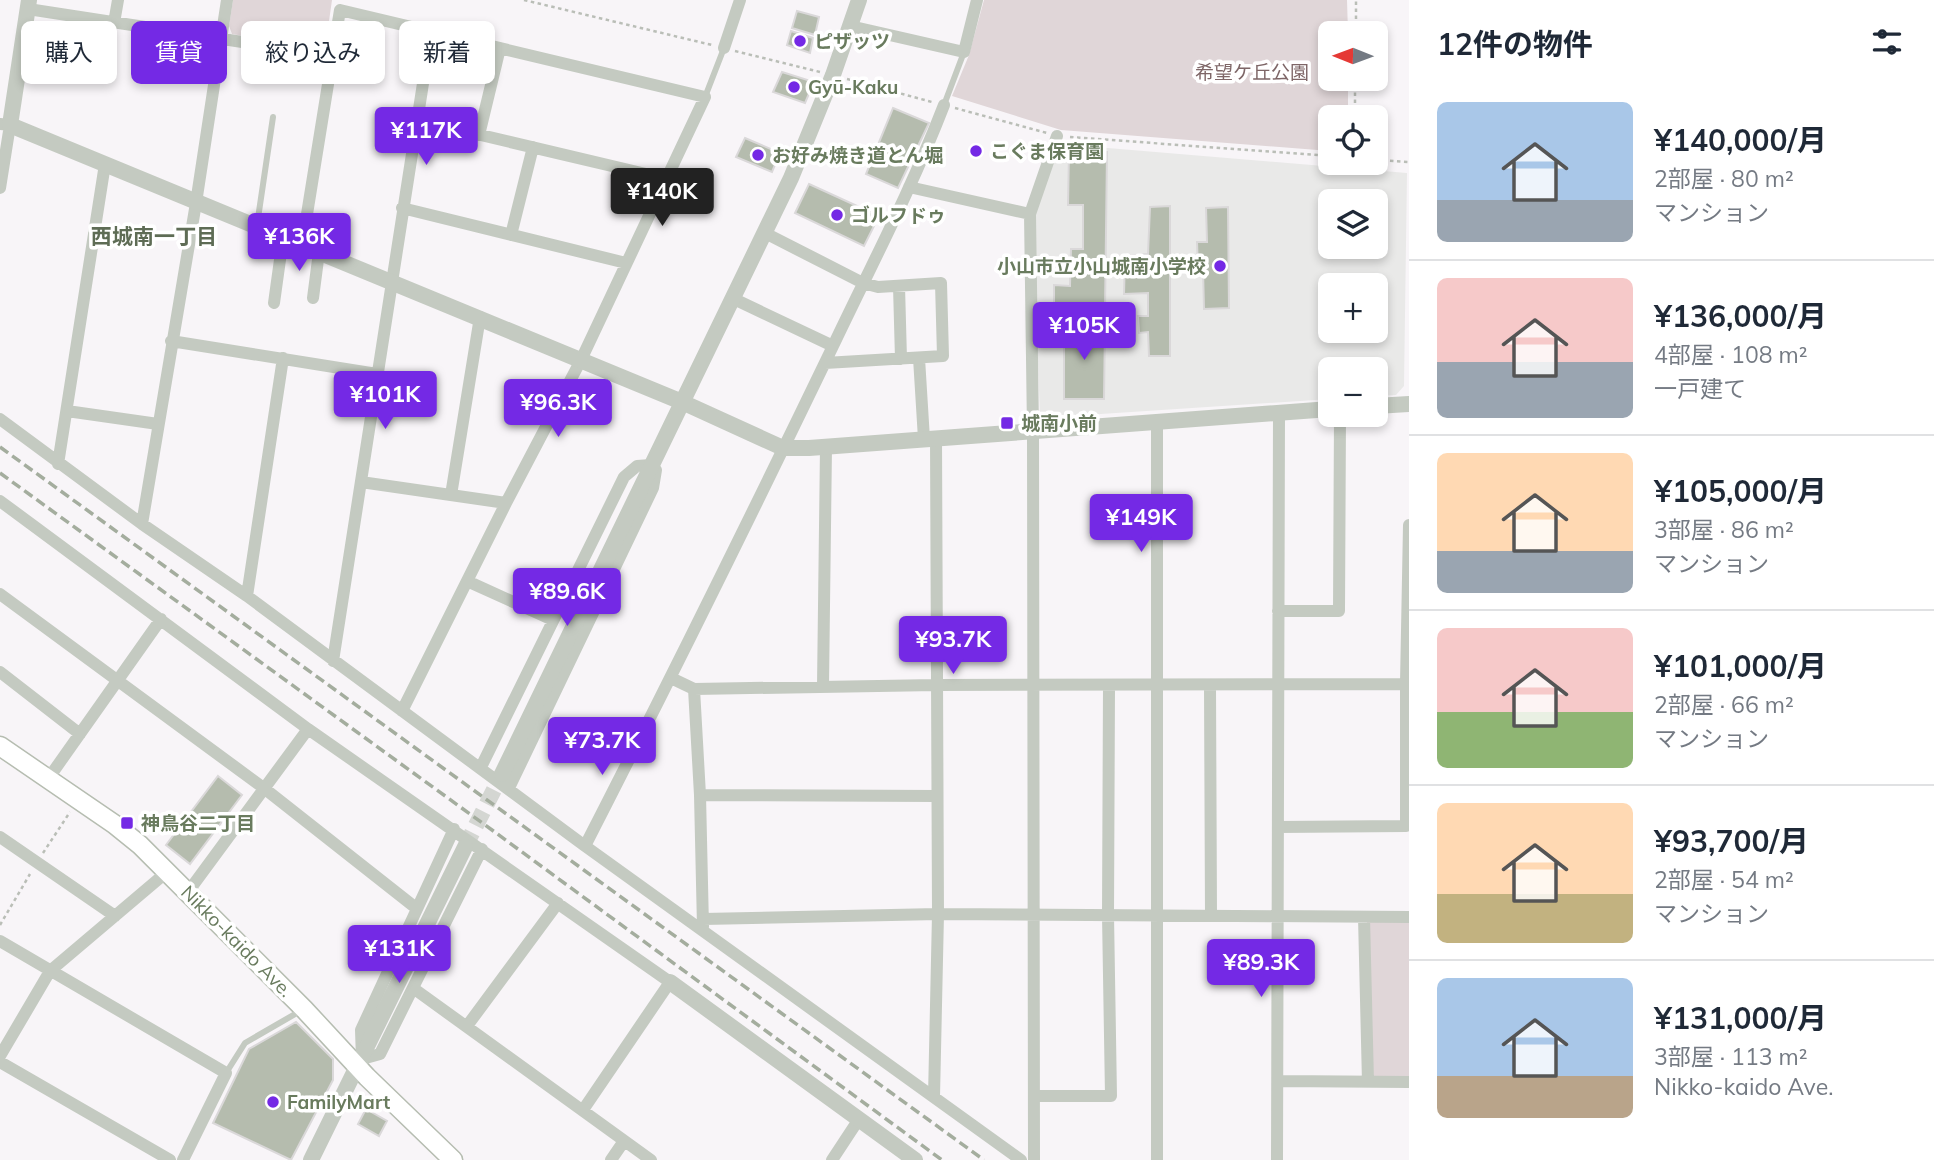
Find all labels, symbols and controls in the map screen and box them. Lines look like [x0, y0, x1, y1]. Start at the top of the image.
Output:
chip: 購入 [21, 21, 117, 84]
chip: 賃貸 [131, 21, 227, 84]
chip: 絞り込み [241, 21, 385, 84]
chip: 新着 [399, 21, 495, 84]
north arrow [1318, 21, 1388, 91]
map controls [1318, 21, 1388, 427]
icon: filters [1868, 23, 1906, 61]
text: 12件の物件 [1437, 25, 1593, 63]
place label: ピザッツ [814, 29, 890, 53]
marker: ピザッツ [792, 33, 808, 49]
park label: 希望ケ丘公園 [1195, 60, 1309, 84]
place label: Gyū-Kaku [808, 75, 898, 99]
marker: Gyū-Kaku [786, 79, 802, 95]
button: locate [1318, 105, 1388, 175]
pin: ¥117K [377, 108, 475, 167]
text: ¥117K [391, 115, 461, 144]
text: ¥140,000/月 [1654, 121, 1827, 159]
icon: home [1493, 130, 1577, 214]
place label: こぐま保育園 [990, 139, 1104, 163]
place label: お好み焼き道とん堀 [772, 143, 943, 167]
marker: こぐま保育園 [968, 143, 984, 159]
marker: お好み焼き道とん堀 [750, 147, 766, 163]
text: 2部屋 · 80 m² [1654, 164, 1794, 193]
pin: ¥140K [613, 168, 711, 228]
text: ¥140K [627, 176, 697, 205]
button: layers [1318, 189, 1388, 259]
text: マンション [1654, 198, 1769, 227]
place label: ゴルフドゥ [851, 203, 946, 227]
marker: ゴルフドゥ [829, 207, 845, 223]
pin: ¥136K [250, 214, 348, 273]
text: ¥136K [264, 221, 334, 250]
district label: 西城南一丁目 [91, 223, 217, 249]
place label: 小山市立小山城南小学校 [997, 254, 1206, 278]
marker: 小山市立小山城南小学校 [1212, 258, 1228, 274]
button: + [1318, 273, 1388, 343]
text: ¥136,000/月 [1654, 297, 1827, 335]
pin: ¥105K [1035, 302, 1133, 362]
icon: home [1493, 306, 1577, 390]
text: ¥105K [1049, 310, 1119, 339]
text: 4部屋 · 108 m² [1654, 340, 1807, 369]
button: − [1318, 357, 1388, 427]
pin: ¥101K [336, 372, 434, 431]
text: 一戸建て [1654, 374, 1746, 403]
text: ¥101K [350, 379, 420, 408]
pin: ¥96.3K [501, 380, 615, 439]
text: ¥96.3K [520, 387, 596, 416]
place label: 城南小前 [1021, 411, 1097, 435]
marker: 城南小前 [999, 415, 1015, 431]
text: ¥105,000/月 [1654, 472, 1827, 510]
icon: home [1493, 481, 1577, 565]
pin: ¥149K [1092, 494, 1190, 554]
text: ¥149K [1106, 502, 1176, 531]
text: 3部屋 · 86 m² [1654, 515, 1794, 544]
text: マンション [1654, 549, 1769, 578]
pin: ¥89.6K [510, 568, 624, 628]
text: ¥89.6K [529, 576, 605, 605]
pin: ¥93.7K [896, 616, 1010, 676]
text: ¥93.7K [915, 624, 991, 653]
text: ¥101,000/月 [1654, 647, 1827, 685]
icon: home [1493, 656, 1577, 740]
text: 2部屋 · 66 m² [1654, 690, 1794, 719]
pin: ¥73.7K [545, 718, 659, 777]
text: マンション [1654, 724, 1769, 753]
text: ¥73.7K [564, 725, 640, 754]
place label: 神鳥谷二丁目 [141, 811, 255, 835]
marker: 神鳥谷二丁目 [119, 815, 135, 831]
text: ¥93,700/月 [1654, 822, 1809, 860]
icon: home [1493, 831, 1577, 915]
text: 2部屋 · 54 m² [1654, 865, 1794, 894]
street label: Nikko-kaido Ave. [176, 880, 298, 1002]
text: マンション [1654, 899, 1769, 928]
pin: ¥131K [350, 926, 448, 985]
text: ¥131K [364, 933, 434, 962]
pin: ¥89.3K [1204, 940, 1318, 999]
text: ¥89.3K [1223, 947, 1299, 976]
text: ¥131,000/月 [1654, 999, 1827, 1037]
icon: home [1493, 1006, 1577, 1090]
text: 3部屋 · 113 m² [1654, 1042, 1807, 1071]
text: Nikko-kaido Ave. [1654, 1072, 1833, 1101]
place label: FamilyMart [287, 1090, 390, 1114]
marker: FamilyMart [265, 1094, 281, 1110]

